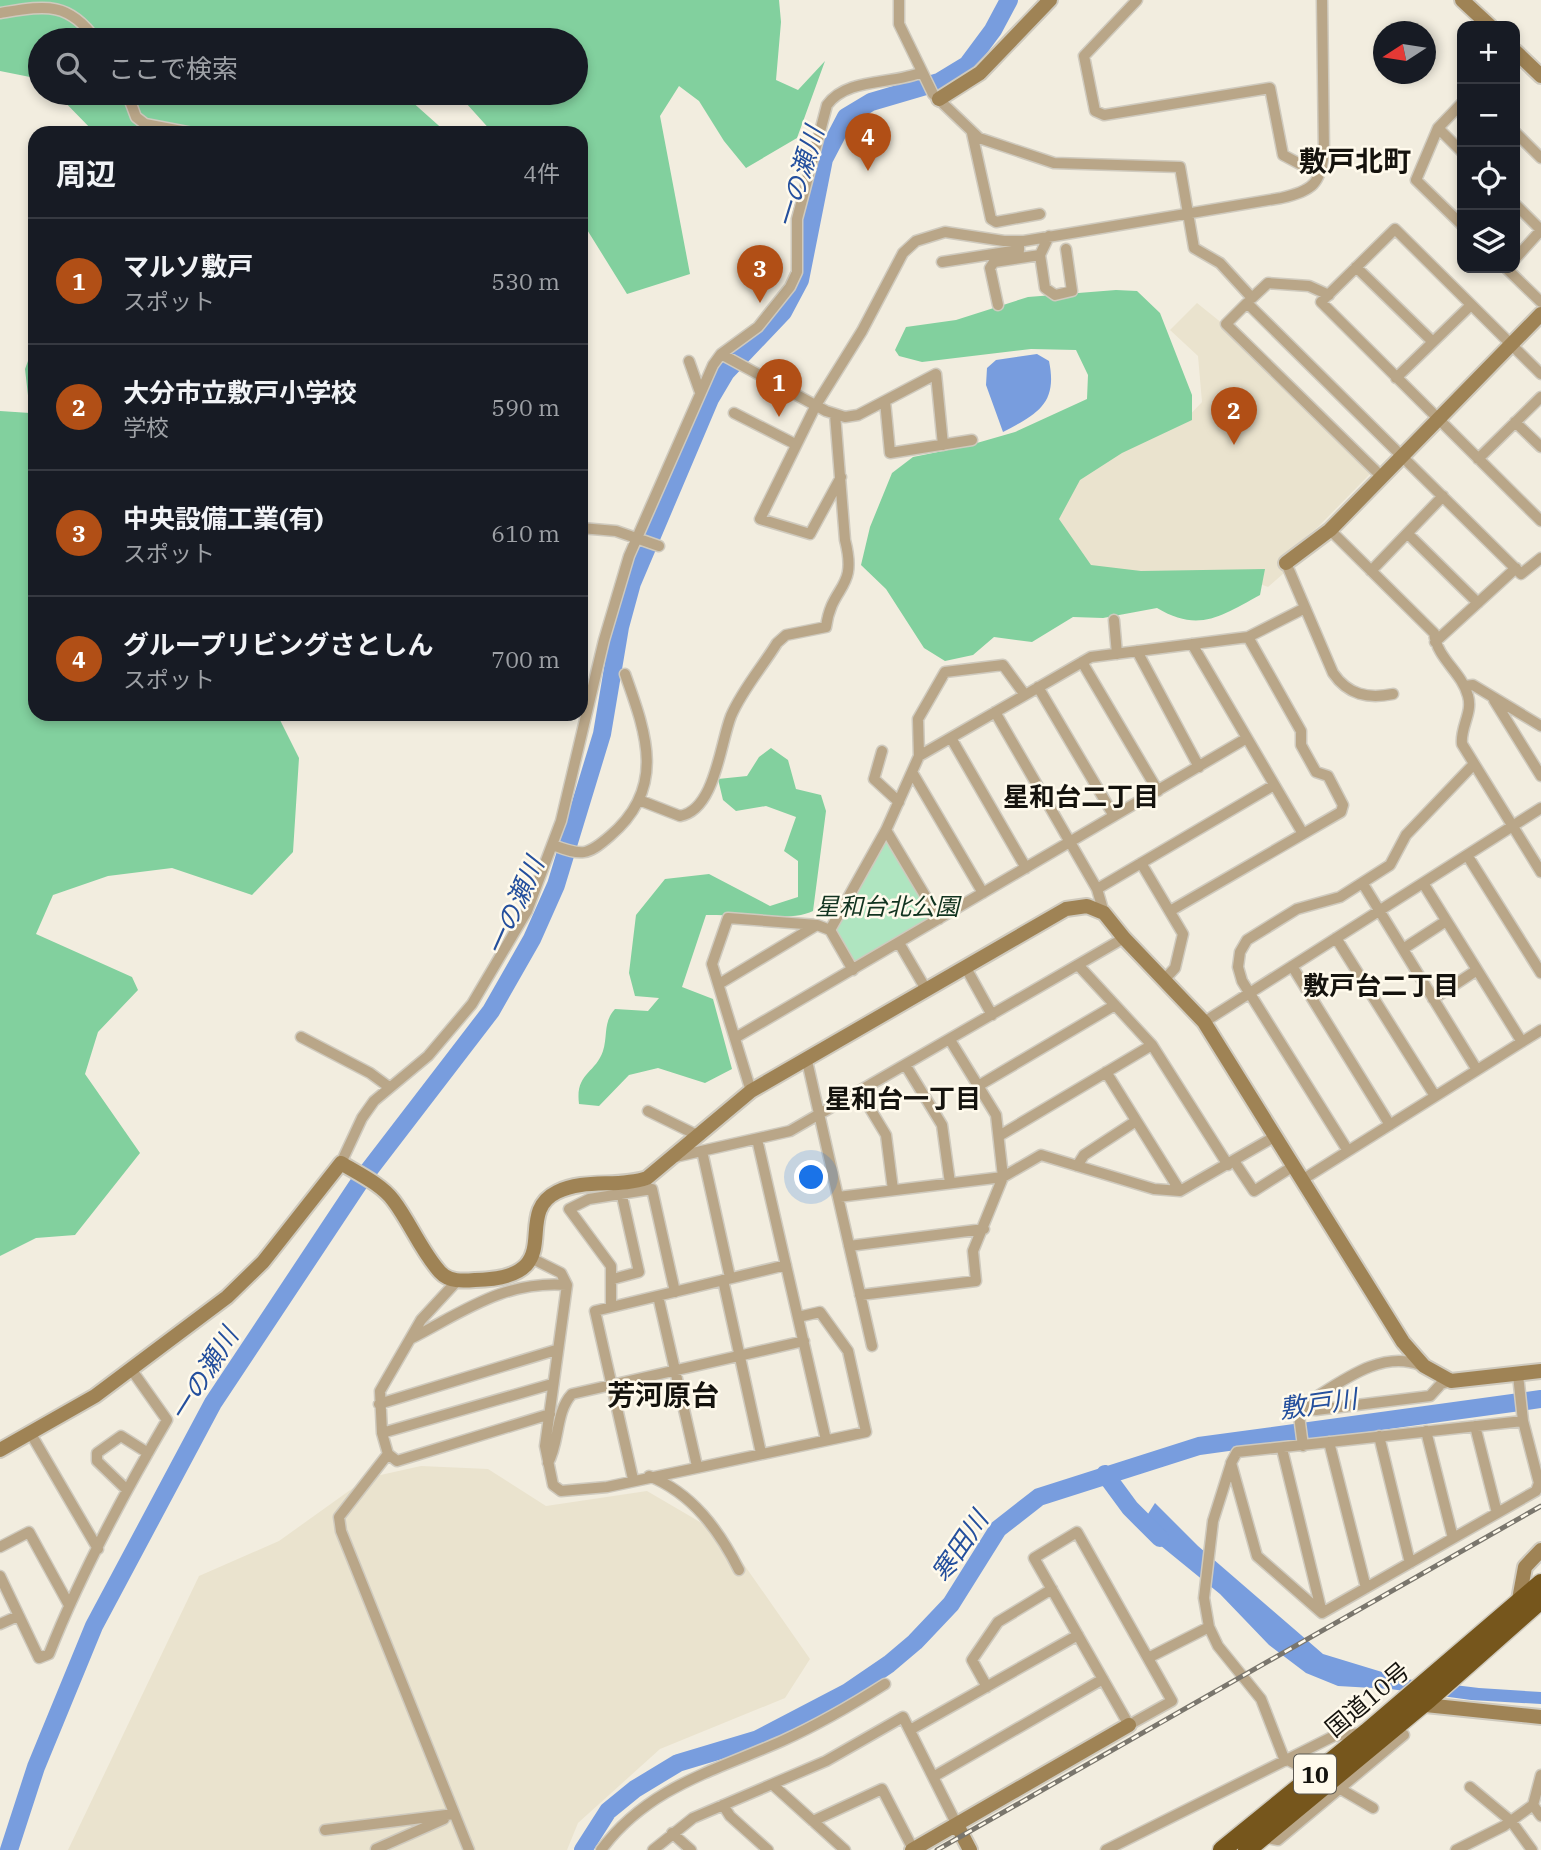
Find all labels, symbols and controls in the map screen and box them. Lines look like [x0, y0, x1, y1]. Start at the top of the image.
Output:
north arrow [1373, 21, 1436, 84]
map controls [1457, 21, 1520, 273]
button: + [1457, 21, 1520, 84]
search box [28, 28, 588, 105]
icon: search [52, 48, 90, 86]
text: ここで検索 [108, 51, 238, 85]
button: − [1457, 84, 1520, 147]
pin: 4 [845, 113, 891, 171]
water label: 一の瀬川 [768, 119, 831, 232]
district label: 敷戸北町 [1299, 142, 1411, 179]
button: locate [1457, 147, 1520, 210]
text: 周辺 [56, 154, 116, 193]
text: 4件 [523, 158, 560, 188]
button: layers [1457, 210, 1520, 273]
pin: 3 [737, 245, 783, 303]
text: マルソ敷戸 [123, 249, 253, 283]
text: 1 [72, 266, 86, 296]
text: 530 m [491, 266, 560, 296]
text: スポット [123, 286, 215, 316]
pin: 1 [756, 359, 802, 417]
text: 大分市立敷戸小学校 [123, 375, 357, 409]
pin: 2 [1211, 387, 1257, 445]
text: 2 [72, 392, 86, 422]
text: 590 m [491, 392, 560, 422]
text: 学校 [123, 412, 169, 442]
text: 中央設備工業(有) [123, 501, 323, 535]
text: 3 [72, 518, 86, 548]
text: 610 m [491, 518, 560, 548]
text: スポット [123, 538, 215, 568]
text: グループリビングさとしん [123, 627, 433, 661]
text: 4 [72, 644, 86, 674]
text: 700 m [491, 644, 560, 674]
text: スポット [123, 664, 215, 694]
district label: 星和台二丁目 [1003, 779, 1159, 813]
water label: 一の瀬川 [477, 849, 552, 960]
park label: 星和台北公園 [815, 890, 962, 922]
district label: 敷戸台二丁目 [1303, 968, 1459, 1002]
district label: 星和台一丁目 [825, 1081, 981, 1115]
your location [794, 1160, 828, 1194]
water label: 一の瀬川 [161, 1318, 247, 1427]
district label: 芳河原台 [607, 1376, 719, 1413]
water label: 敷戸川 [1277, 1380, 1362, 1425]
water label: 寒田川 [923, 1502, 997, 1588]
street label: 国道10号 [1318, 1654, 1416, 1744]
road number: 10 [1294, 1754, 1336, 1794]

